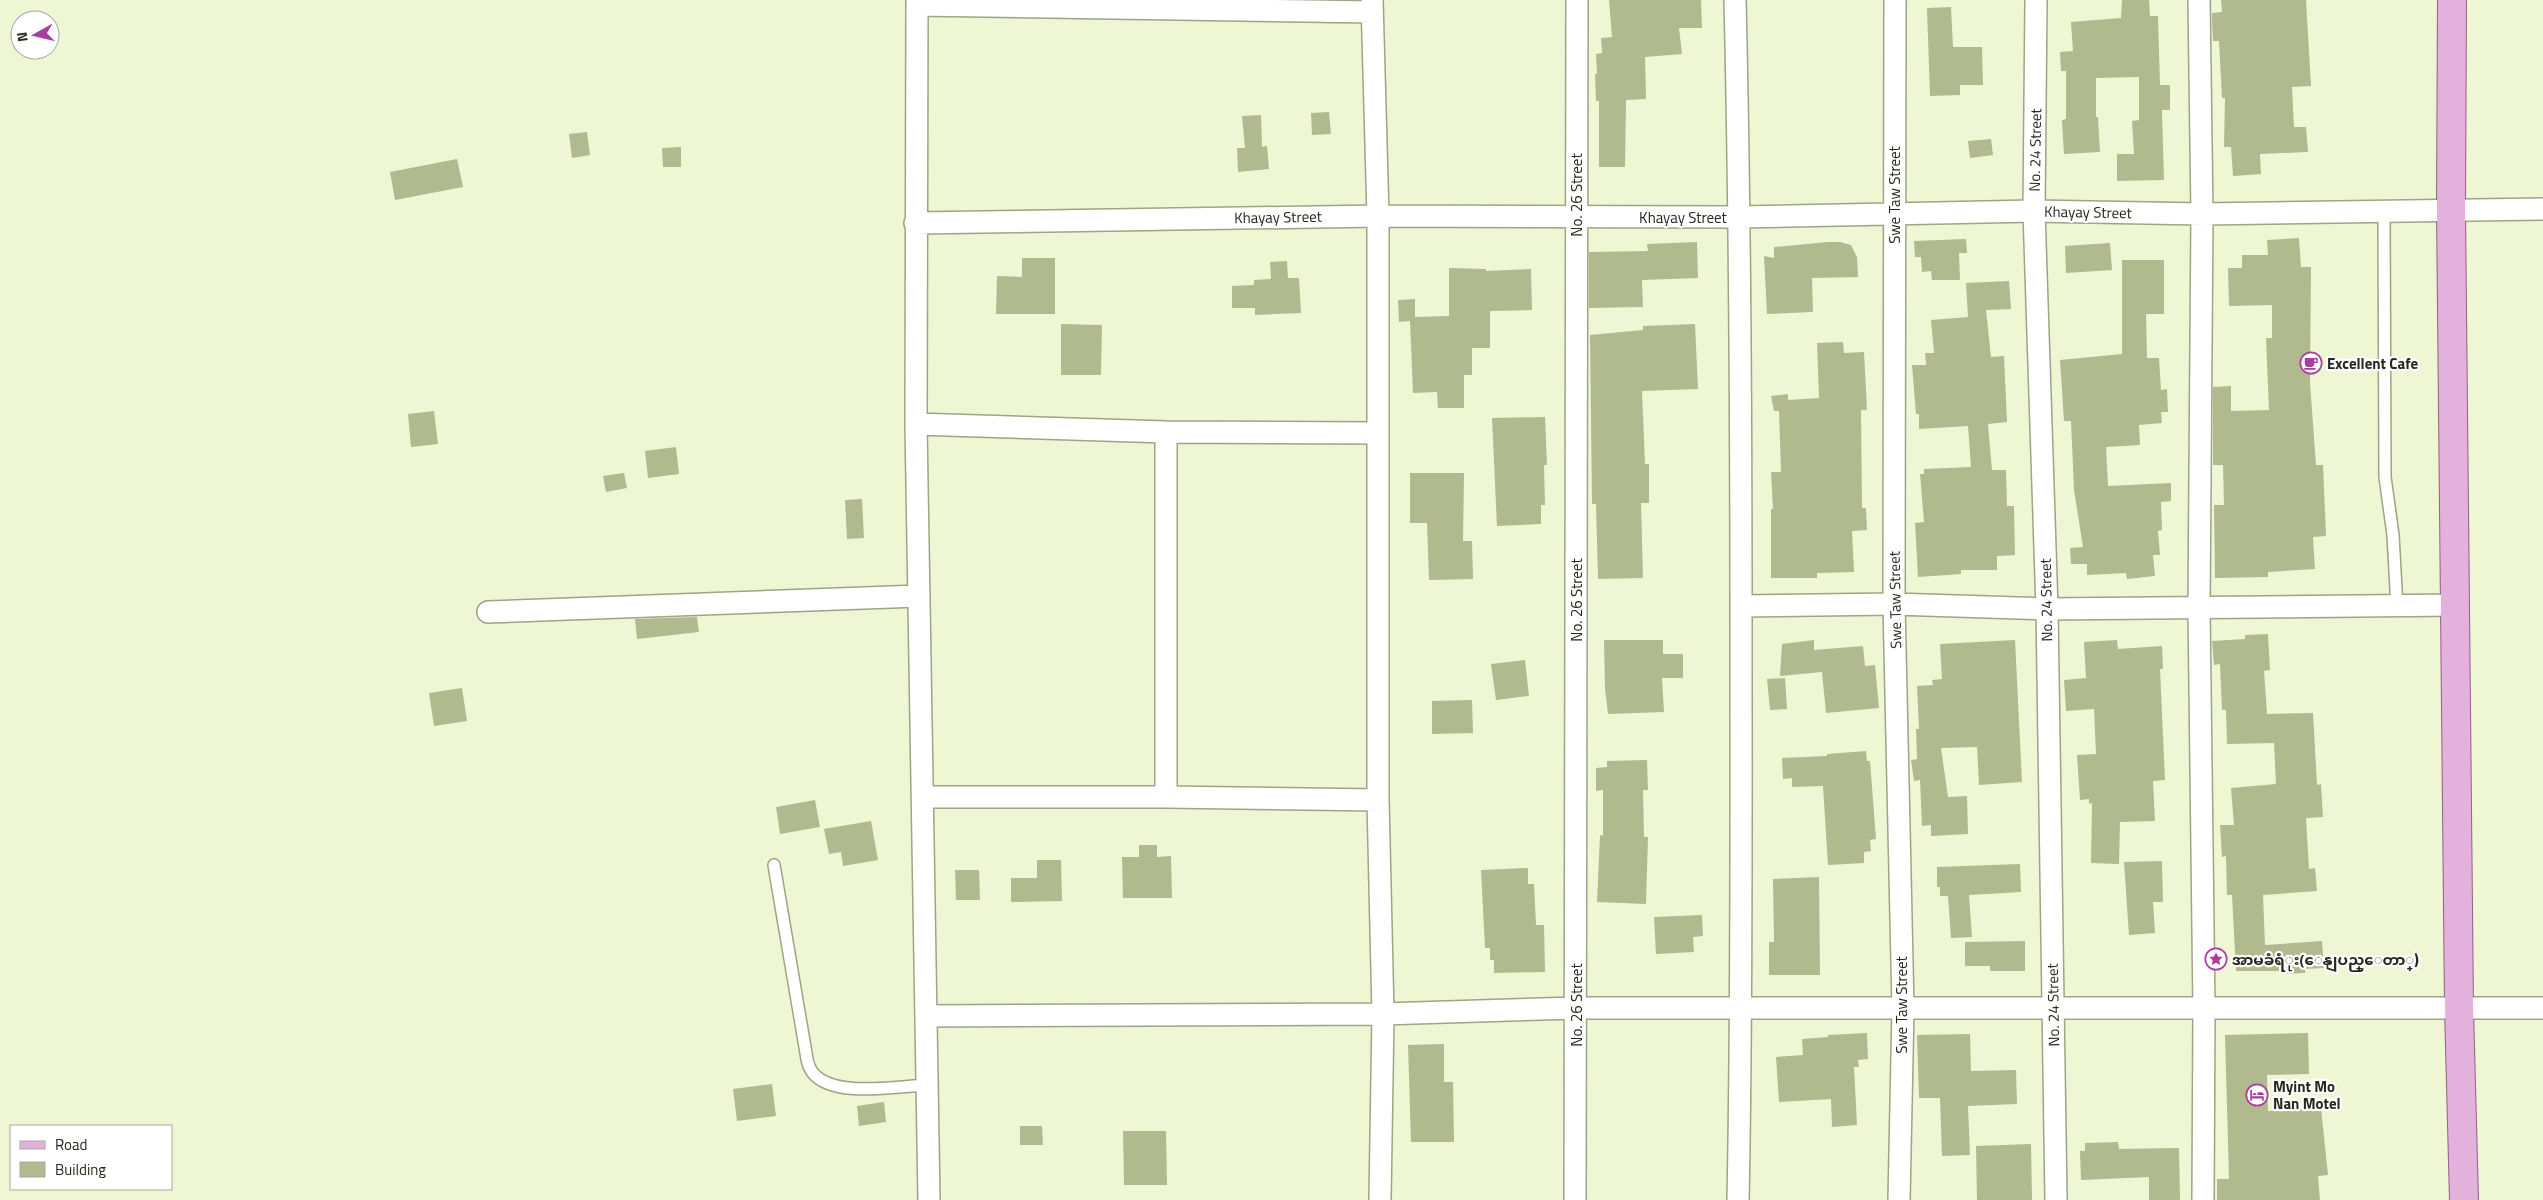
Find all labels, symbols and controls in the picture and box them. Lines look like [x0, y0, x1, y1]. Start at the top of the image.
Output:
north arrow [10, 10, 60, 60]
text: N [11, 31, 33, 43]
street label: No. 24 Street [2023, 107, 2047, 192]
street label: Swe Taw Street [1883, 145, 1906, 244]
street label: No. 26 Street [1565, 153, 1588, 237]
street label: Khayay Street [2044, 200, 2133, 224]
street label: Khayay Street [1234, 205, 1323, 229]
street label: Khayay Street [1639, 206, 1728, 229]
cafe icon: Excellent Cafe [2299, 351, 2323, 375]
place label: Excellent Cafe [2327, 352, 2418, 375]
street label: Swe Taw Street [1883, 550, 1907, 649]
street label: No. 24 Street [2034, 557, 2058, 642]
street label: No. 26 Street [1565, 558, 1588, 642]
place icon: အာမခံရံုး(ေနျပည္ေတာ္) [2204, 947, 2228, 971]
place label: အာမခံရံုး(ေနျပည္ေတာ္) [2232, 948, 2419, 972]
street label: Swe Taw Street [1890, 955, 1913, 1054]
street label: No. 24 Street [2041, 962, 2065, 1047]
street label: No. 26 Street [1565, 963, 1588, 1047]
place label: Myint Mo Nan Motel [2273, 1075, 2341, 1115]
hotel icon: Myint Mo Nan Motel [2245, 1083, 2269, 1107]
legend [10, 1125, 172, 1190]
text: Road [55, 1133, 87, 1156]
text: Building [55, 1158, 106, 1181]

